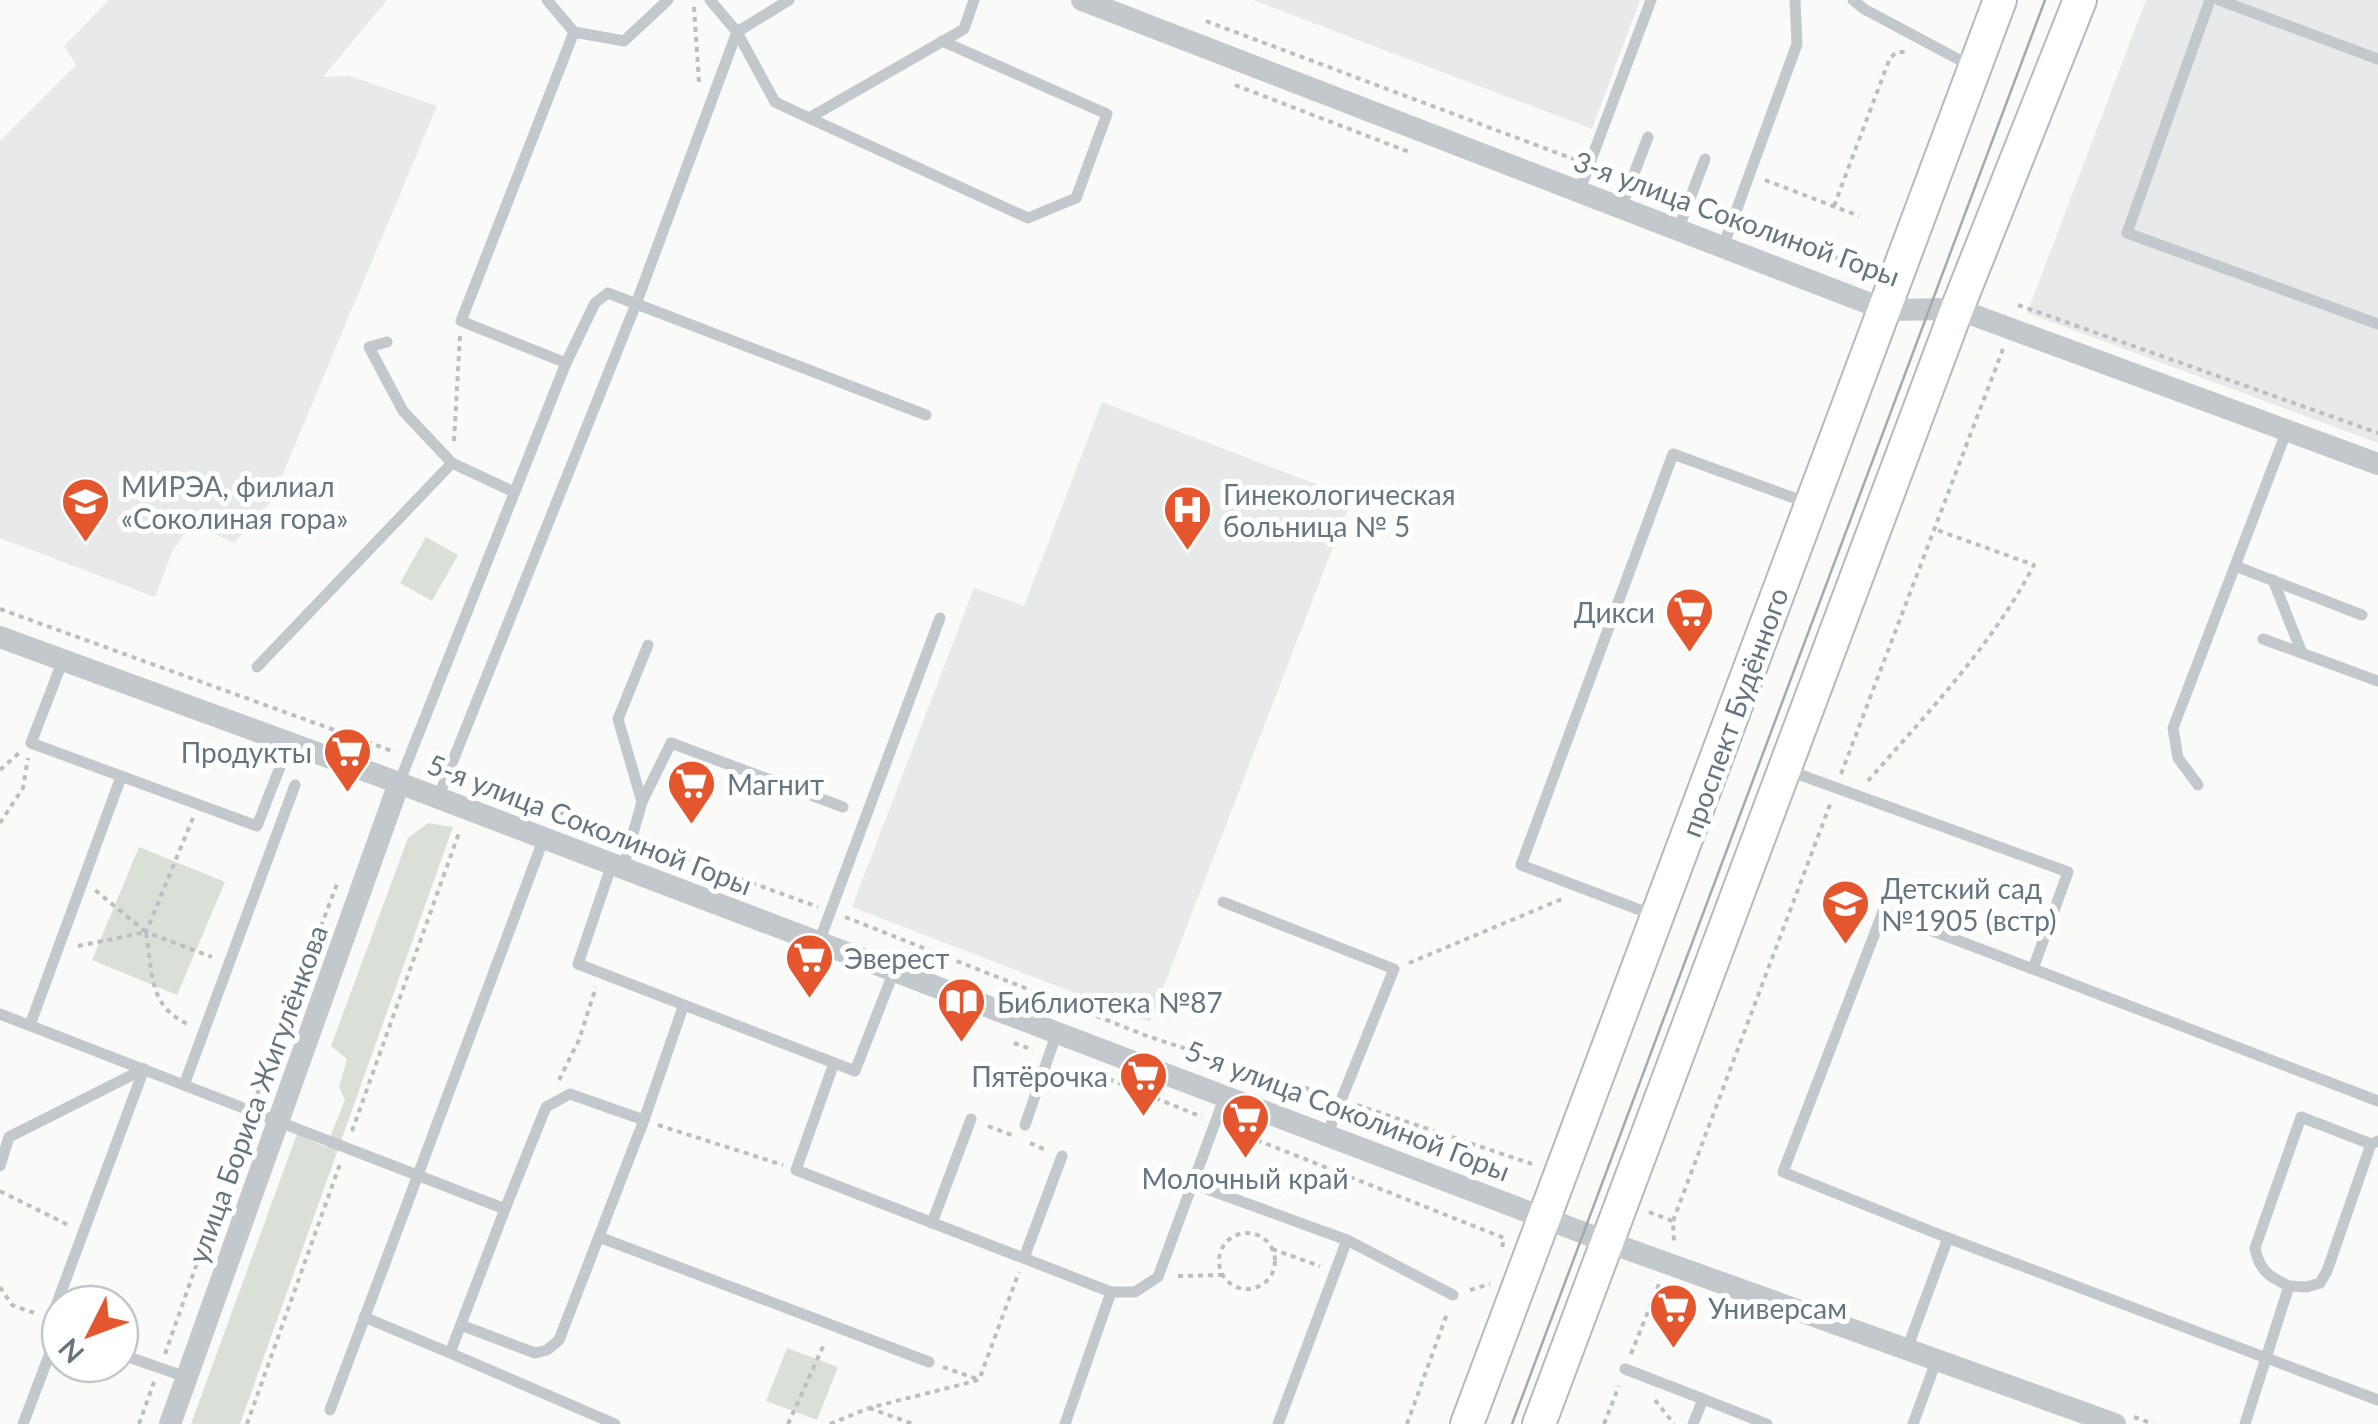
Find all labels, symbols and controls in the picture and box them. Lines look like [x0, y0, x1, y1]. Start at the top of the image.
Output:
street label: 3-я улица Соколиной Горы [1569, 143, 1905, 293]
place label: МИРЭА, филиал «Соколиная гора» [121, 469, 348, 535]
school or university icon: МИРЭА, филиал «Соколиная гора» [60, 476, 112, 544]
place label: Гинекологическая больница № 5 [1223, 477, 1456, 543]
hospital icon: Гинекологическая больница № 5 [1162, 484, 1214, 552]
street label: проспект Будённого [1673, 583, 1795, 841]
supermarket icon: Дикси [1664, 586, 1716, 654]
place label: Дикси [1574, 595, 1655, 629]
supermarket icon: Продукты [321, 726, 373, 794]
place label: Продукты [181, 735, 312, 769]
street label: 5-я улица Соколиной Горы [423, 746, 757, 902]
supermarket icon: Магнит [666, 758, 718, 826]
place label: Магнит [727, 767, 824, 801]
place label: Детский сад №1905 (встр) [1881, 871, 2057, 937]
school or university icon: Детский сад №1905 (встр) [1820, 878, 1872, 946]
street label: улица Бориса Жигулёнкова [180, 920, 334, 1268]
supermarket icon: Эверест [783, 932, 835, 1000]
place label: Эверест [844, 941, 949, 975]
library icon: Библиотека №87 [936, 976, 988, 1044]
place label: Библиотека №87 [997, 985, 1223, 1019]
street label: 5-я улица Соколиной Горы [1181, 1032, 1515, 1188]
supermarket icon: Пятёрочка [1117, 1050, 1169, 1118]
place label: Пятёрочка [971, 1059, 1108, 1093]
supermarket icon: Молочный край [1219, 1092, 1271, 1160]
place label: Молочный край [1141, 1161, 1349, 1195]
supermarket icon: Универсам [1647, 1282, 1699, 1350]
north arrow [40, 1284, 140, 1384]
place label: Универсам [1708, 1291, 1847, 1325]
text: N [51, 1332, 91, 1371]

